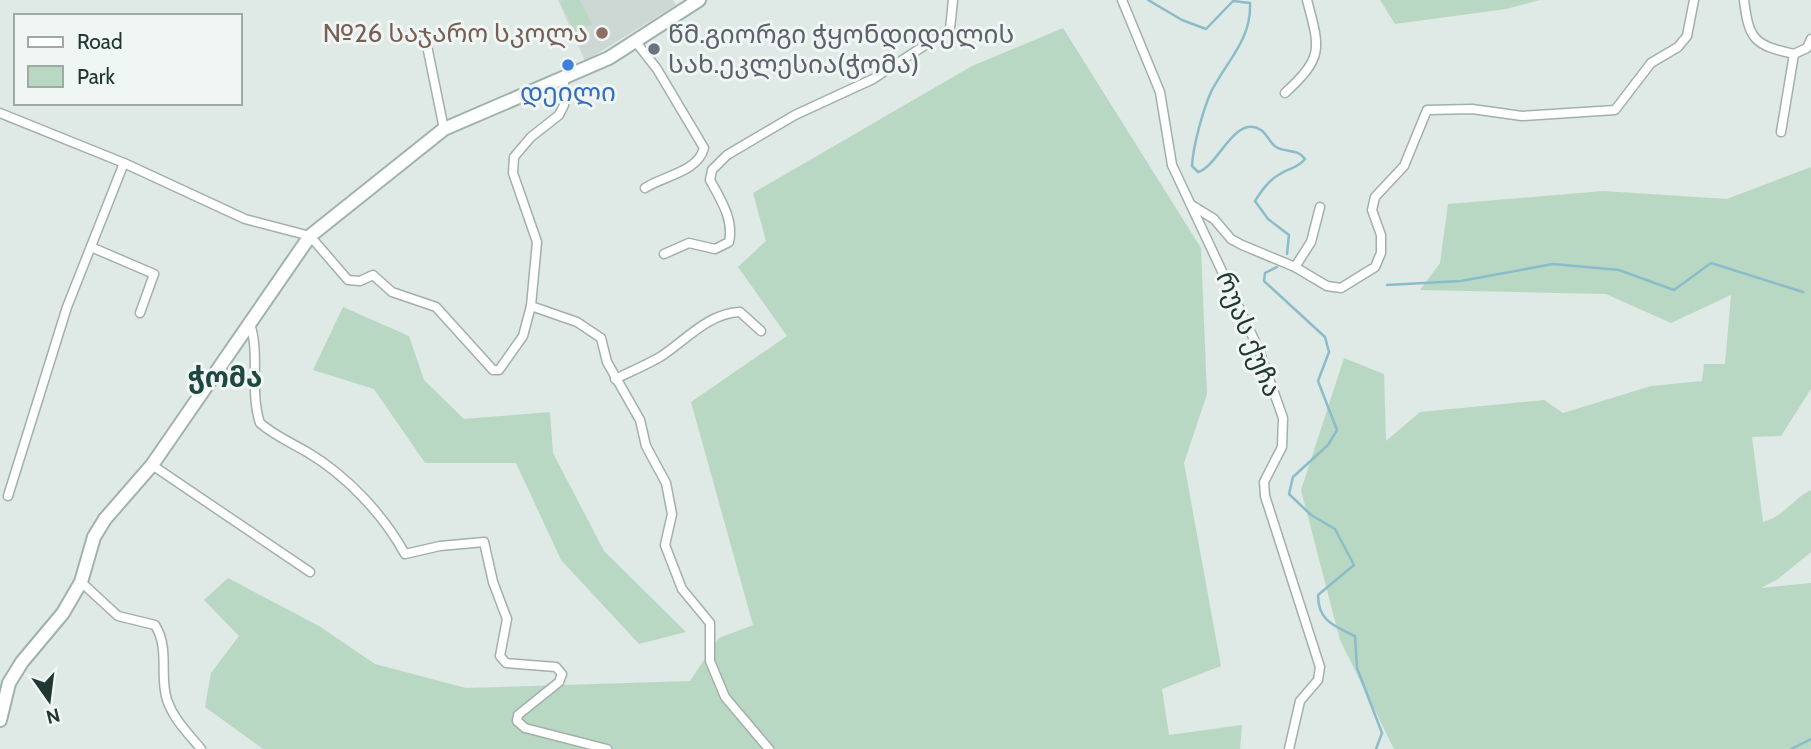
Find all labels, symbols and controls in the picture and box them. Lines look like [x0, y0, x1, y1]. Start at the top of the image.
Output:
legend [14, 14, 242, 105]
place label: №26 საჯარო სკოლა [323, 17, 588, 49]
place label: წმ.გიორგი ჭყონდიდელის სახ.ეკლესია(ჭომა) [668, 18, 1014, 80]
marker: №26 საჯარო სკოლა [594, 25, 610, 41]
text: Road [77, 29, 123, 54]
marker: წმ.გიორგი ჭყონდიდელის სახ.ეკლესია(ჭომა) [646, 41, 662, 57]
marker: დეილი [560, 57, 576, 73]
text: Park [77, 64, 115, 89]
place label: დეილი [520, 76, 616, 108]
street label: რუას ქუჩა [1209, 267, 1289, 401]
district label: ჭომა [188, 360, 262, 394]
north arrow [14, 665, 84, 735]
text: N [44, 703, 62, 729]

